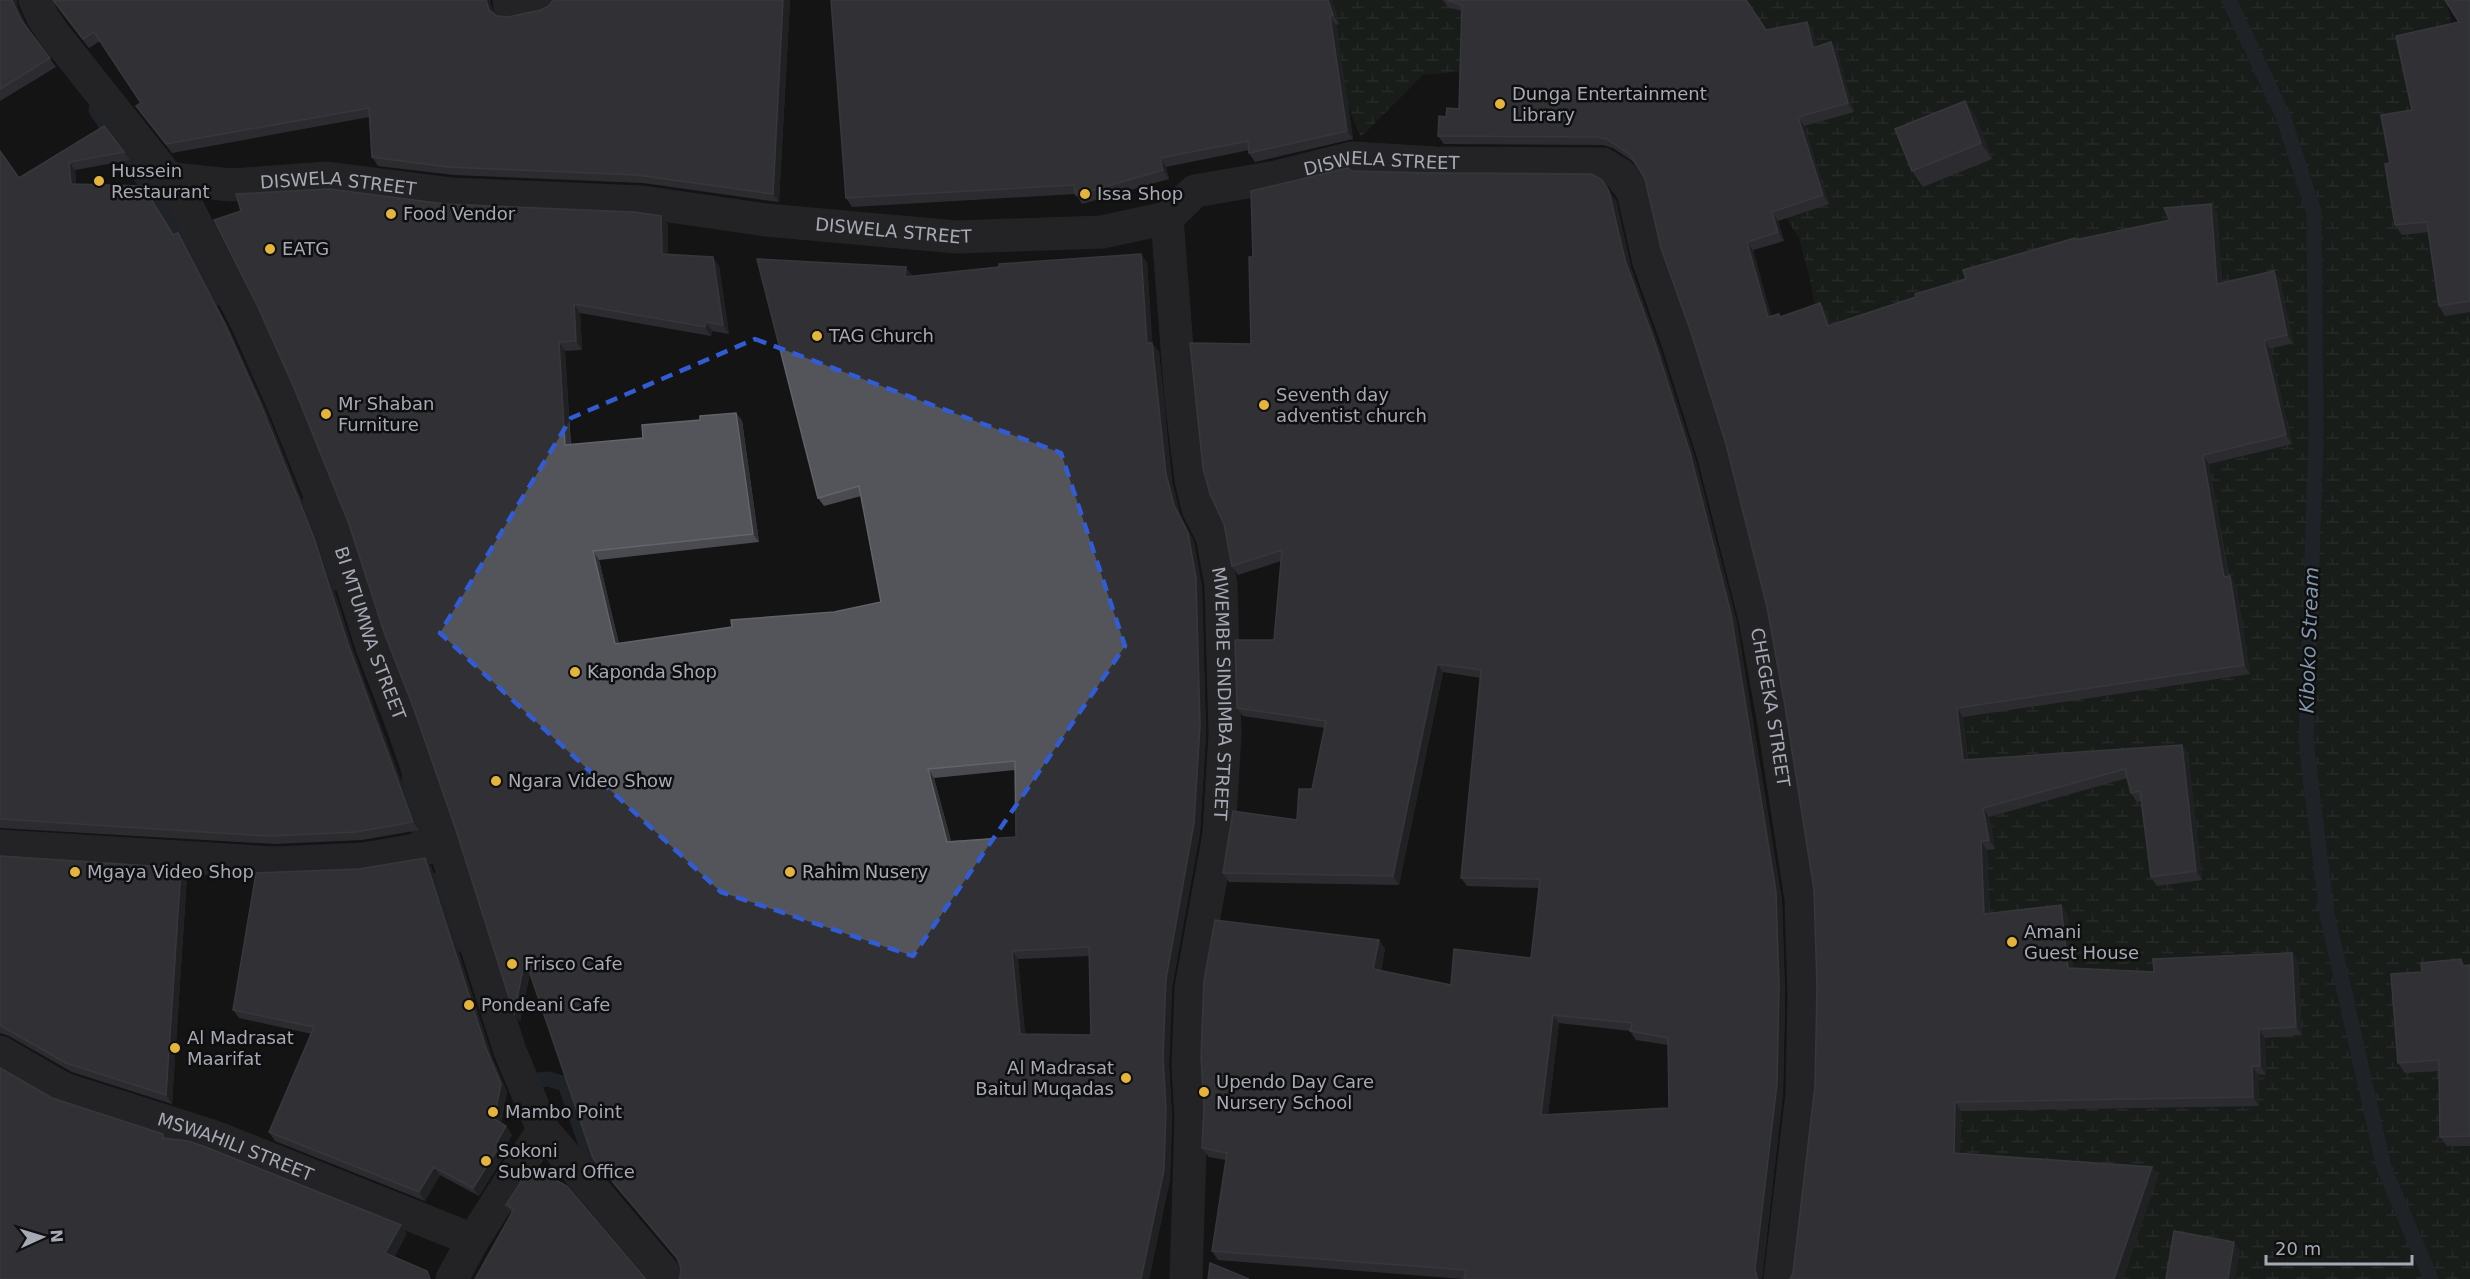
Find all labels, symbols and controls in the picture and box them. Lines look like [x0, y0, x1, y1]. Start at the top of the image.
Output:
place label: Dunga Entertainment Library [1512, 83, 1707, 125]
marker: Dunga Entertainment Library [1493, 97, 1507, 111]
street label: DISWELA STREET [1301, 147, 1461, 180]
place label: Hussein Restaurant [111, 160, 210, 202]
street label: DISWELA STREET [259, 167, 419, 199]
marker: Hussein Restaurant [92, 174, 106, 188]
place label: Issa Shop [1097, 183, 1183, 204]
marker: Issa Shop [1078, 187, 1092, 201]
place label: Food Vendor [403, 203, 516, 224]
marker: Food Vendor [384, 207, 398, 221]
street label: DISWELA STREET [814, 213, 973, 247]
place label: EATG [282, 238, 329, 259]
marker: EATG [263, 242, 277, 256]
place label: TAG Church [828, 325, 934, 346]
marker: TAG Church [810, 329, 824, 343]
place label: Seventh day adventist church [1276, 384, 1427, 426]
place label: Mr Shaban Furniture [338, 393, 434, 435]
marker: Seventh day adventist church [1257, 398, 1271, 412]
marker: Mr Shaban Furniture [319, 407, 333, 421]
street label: BI MTUMWA STREET [331, 544, 411, 724]
street label: MWEMBE SINDIMBA STREET [1208, 565, 1236, 822]
water label: Kiboko Stream [2294, 566, 2324, 714]
street label: CHEGEKA STREET [1747, 626, 1795, 789]
place label: Kaponda Shop [587, 661, 717, 682]
marker: Kaponda Shop [568, 665, 582, 679]
place label: Ngara Video Show [508, 770, 673, 791]
marker: Ngara Video Show [489, 774, 503, 788]
place label: Mgaya Video Shop [87, 861, 254, 882]
place label: Rahim Nusery [802, 861, 929, 882]
marker: Mgaya Video Shop [68, 865, 82, 879]
marker: Rahim Nusery [783, 865, 797, 879]
place label: Amani Guest House [2024, 921, 2139, 963]
marker: Amani Guest House [2005, 935, 2019, 949]
place label: Frisco Cafe [524, 953, 622, 974]
marker: Frisco Cafe [505, 957, 519, 971]
place label: Pondeani Cafe [481, 994, 610, 1015]
marker: Pondeani Cafe [462, 998, 476, 1012]
place label: Al Madrasat Maarifat [187, 1027, 294, 1069]
marker: Al Madrasat Maarifat [168, 1041, 182, 1055]
place label: Al Madrasat Baitul Muqadas [975, 1057, 1114, 1099]
marker: Al Madrasat Baitul Muqadas [1119, 1071, 1133, 1085]
place label: Upendo Day Care Nursery School [1216, 1071, 1374, 1113]
marker: Upendo Day Care Nursery School [1197, 1085, 1211, 1099]
place label: Mambo Point [505, 1101, 622, 1122]
marker: Mambo Point [486, 1105, 500, 1119]
street label: MSWAHILI STREET [155, 1108, 318, 1186]
place label: Sokoni Subward Office [498, 1140, 635, 1182]
marker: Sokoni Subward Office [479, 1154, 493, 1168]
north arrow [12, 1207, 72, 1267]
scale bar [2266, 1228, 2412, 1266]
text: N [47, 1229, 66, 1243]
text: 20 m [2275, 1238, 2321, 1259]

